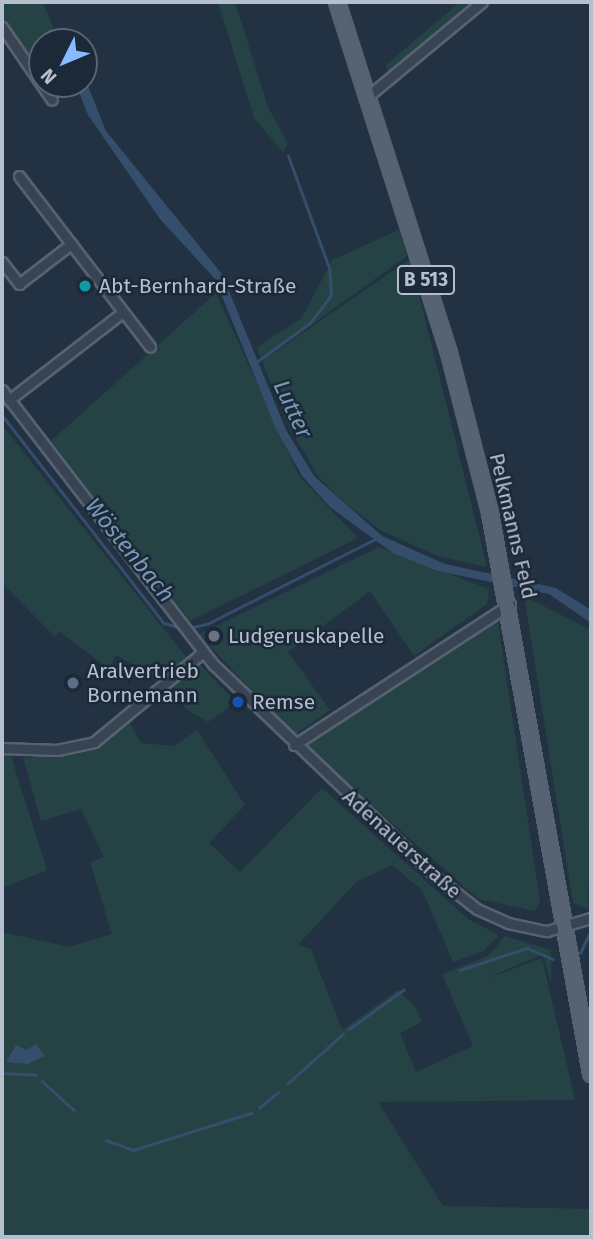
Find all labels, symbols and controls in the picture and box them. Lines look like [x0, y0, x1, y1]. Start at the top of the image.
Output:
north arrow [28, 28, 98, 98]
text: N [36, 64, 61, 89]
road number: B 513 [396, 264, 456, 296]
place label: Abt-Bernhard-Straße [99, 273, 296, 299]
marker: Abt-Bernhard-Straße [77, 278, 93, 294]
water label: Lutter [268, 376, 318, 442]
street label: Pelkmanns Feld [484, 451, 542, 601]
water label: Wöstenbach [80, 492, 180, 608]
place label: Ludgeruskapelle [228, 623, 385, 649]
marker: Ludgeruskapelle [206, 628, 222, 644]
place label: Aralvertrieb Bornemann [87, 658, 199, 708]
marker: Aralvertrieb Bornemann [65, 675, 81, 691]
place label: Remse [252, 689, 315, 715]
marker: Remse [230, 694, 246, 710]
street label: Adenauerstraße [337, 784, 467, 904]

